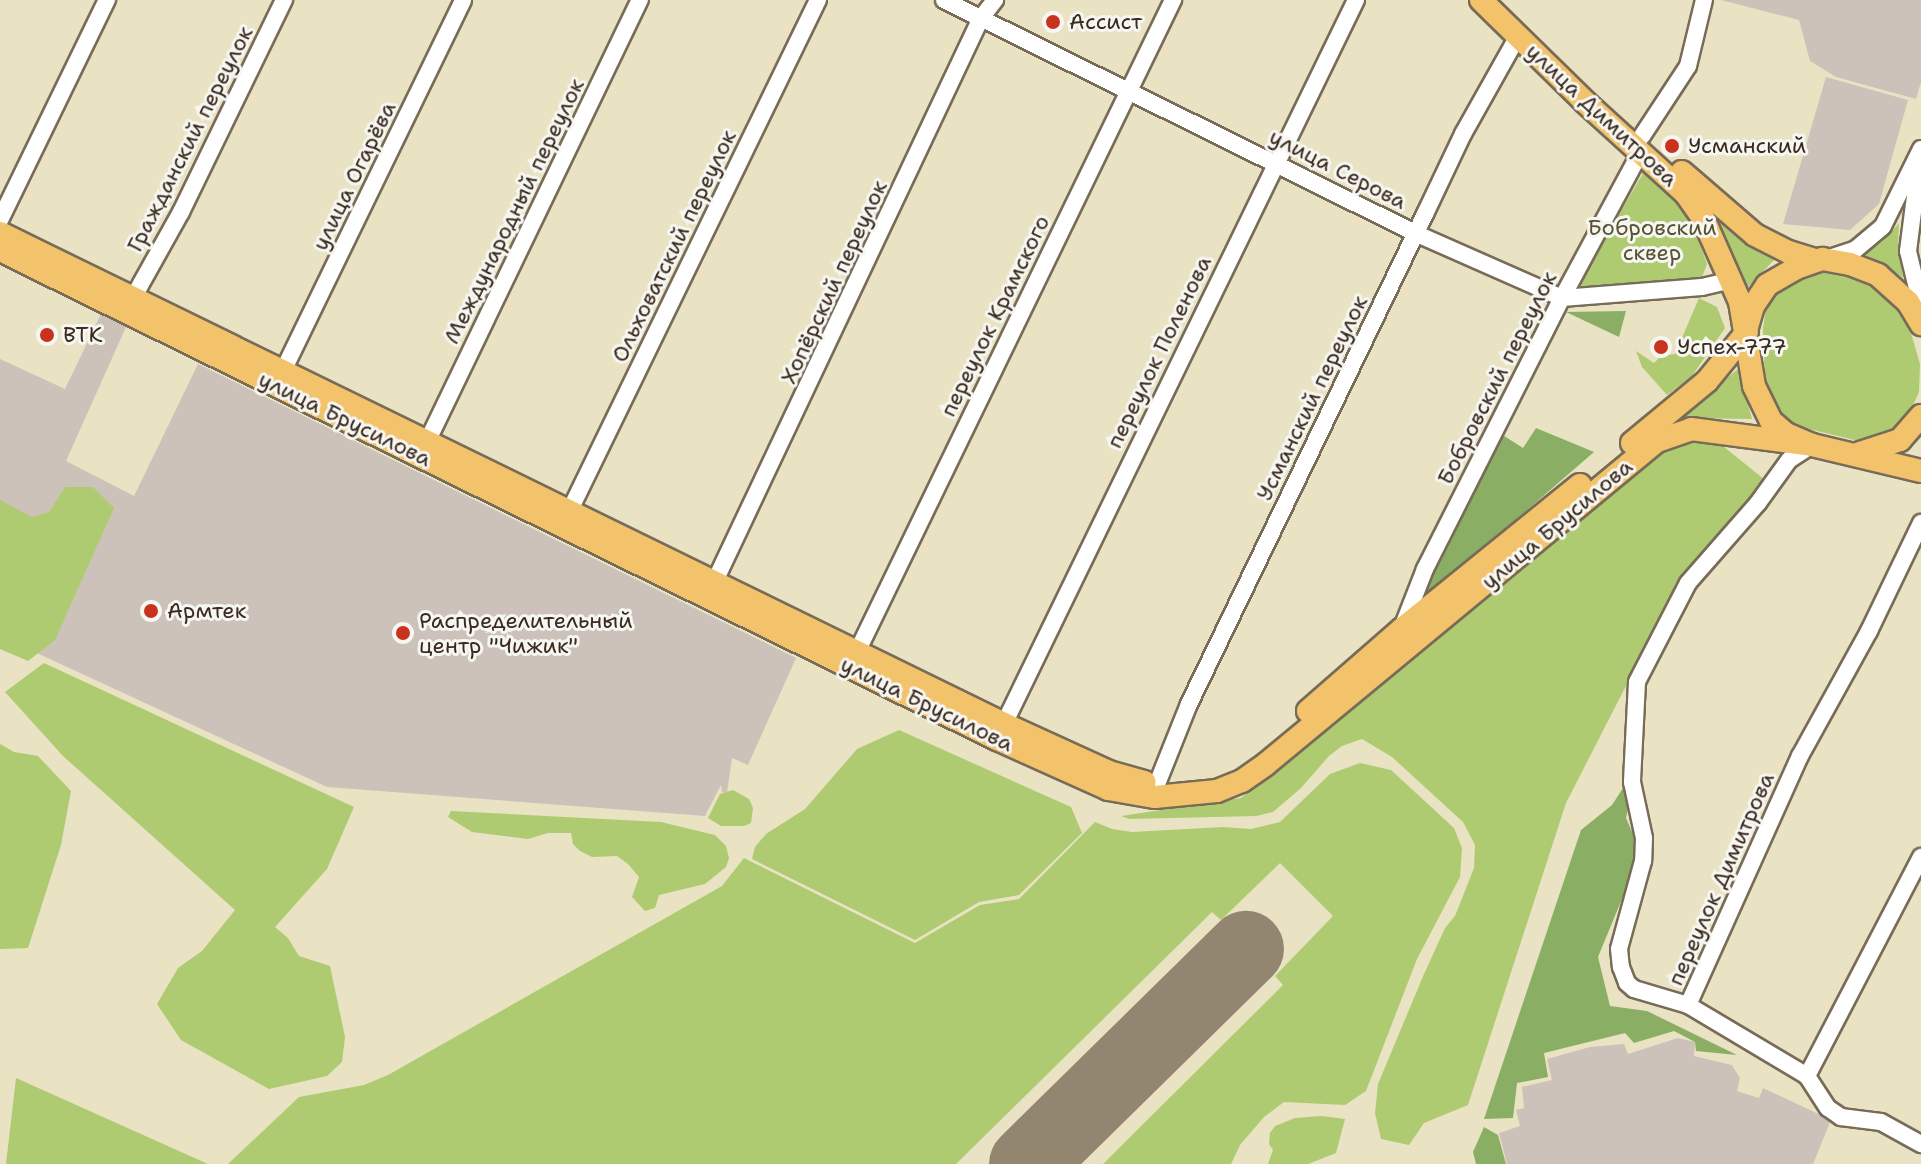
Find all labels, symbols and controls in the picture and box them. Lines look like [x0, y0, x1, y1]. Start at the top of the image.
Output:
place label: Ассист [1069, 9, 1142, 35]
marker: Ассист [1044, 13, 1062, 31]
street label: Гражданский переулок [121, 22, 259, 256]
street label: улица Димитрова [1521, 38, 1683, 192]
street label: Международный переулок [438, 74, 590, 348]
street label: улица Огарёва [307, 97, 401, 255]
street label: улица Серова [1265, 123, 1411, 215]
street label: Ольховатский переулок [606, 125, 742, 367]
place label: Усманский [1688, 133, 1806, 159]
marker: Усманский [1663, 137, 1681, 155]
street label: Хопёрский переулок [775, 176, 893, 388]
street label: переулок Крамского [935, 211, 1055, 421]
park label: Бобровский сквер [1587, 214, 1717, 266]
street label: переулок Поленова [1101, 252, 1217, 452]
street label: Бобровский переулок [1432, 267, 1562, 489]
street label: Усманский переулок [1251, 291, 1373, 505]
place label: ВТК [63, 322, 103, 348]
marker: ВТК [38, 326, 56, 344]
place label: Успех-777 [1677, 334, 1787, 360]
marker: Успех-777 [1652, 338, 1670, 356]
street label: улица Брусилова [254, 366, 436, 472]
street label: улица Брусилова [1476, 453, 1638, 595]
place label: Армтек [167, 598, 246, 624]
marker: Армтек [142, 602, 160, 620]
place label: Распределительный центр "Чижик" [419, 607, 633, 658]
marker: Распределительный центр "Чижик" [394, 624, 412, 642]
street label: улица Брусилова [836, 651, 1018, 757]
street label: переулок Димитрова [1662, 768, 1780, 990]

